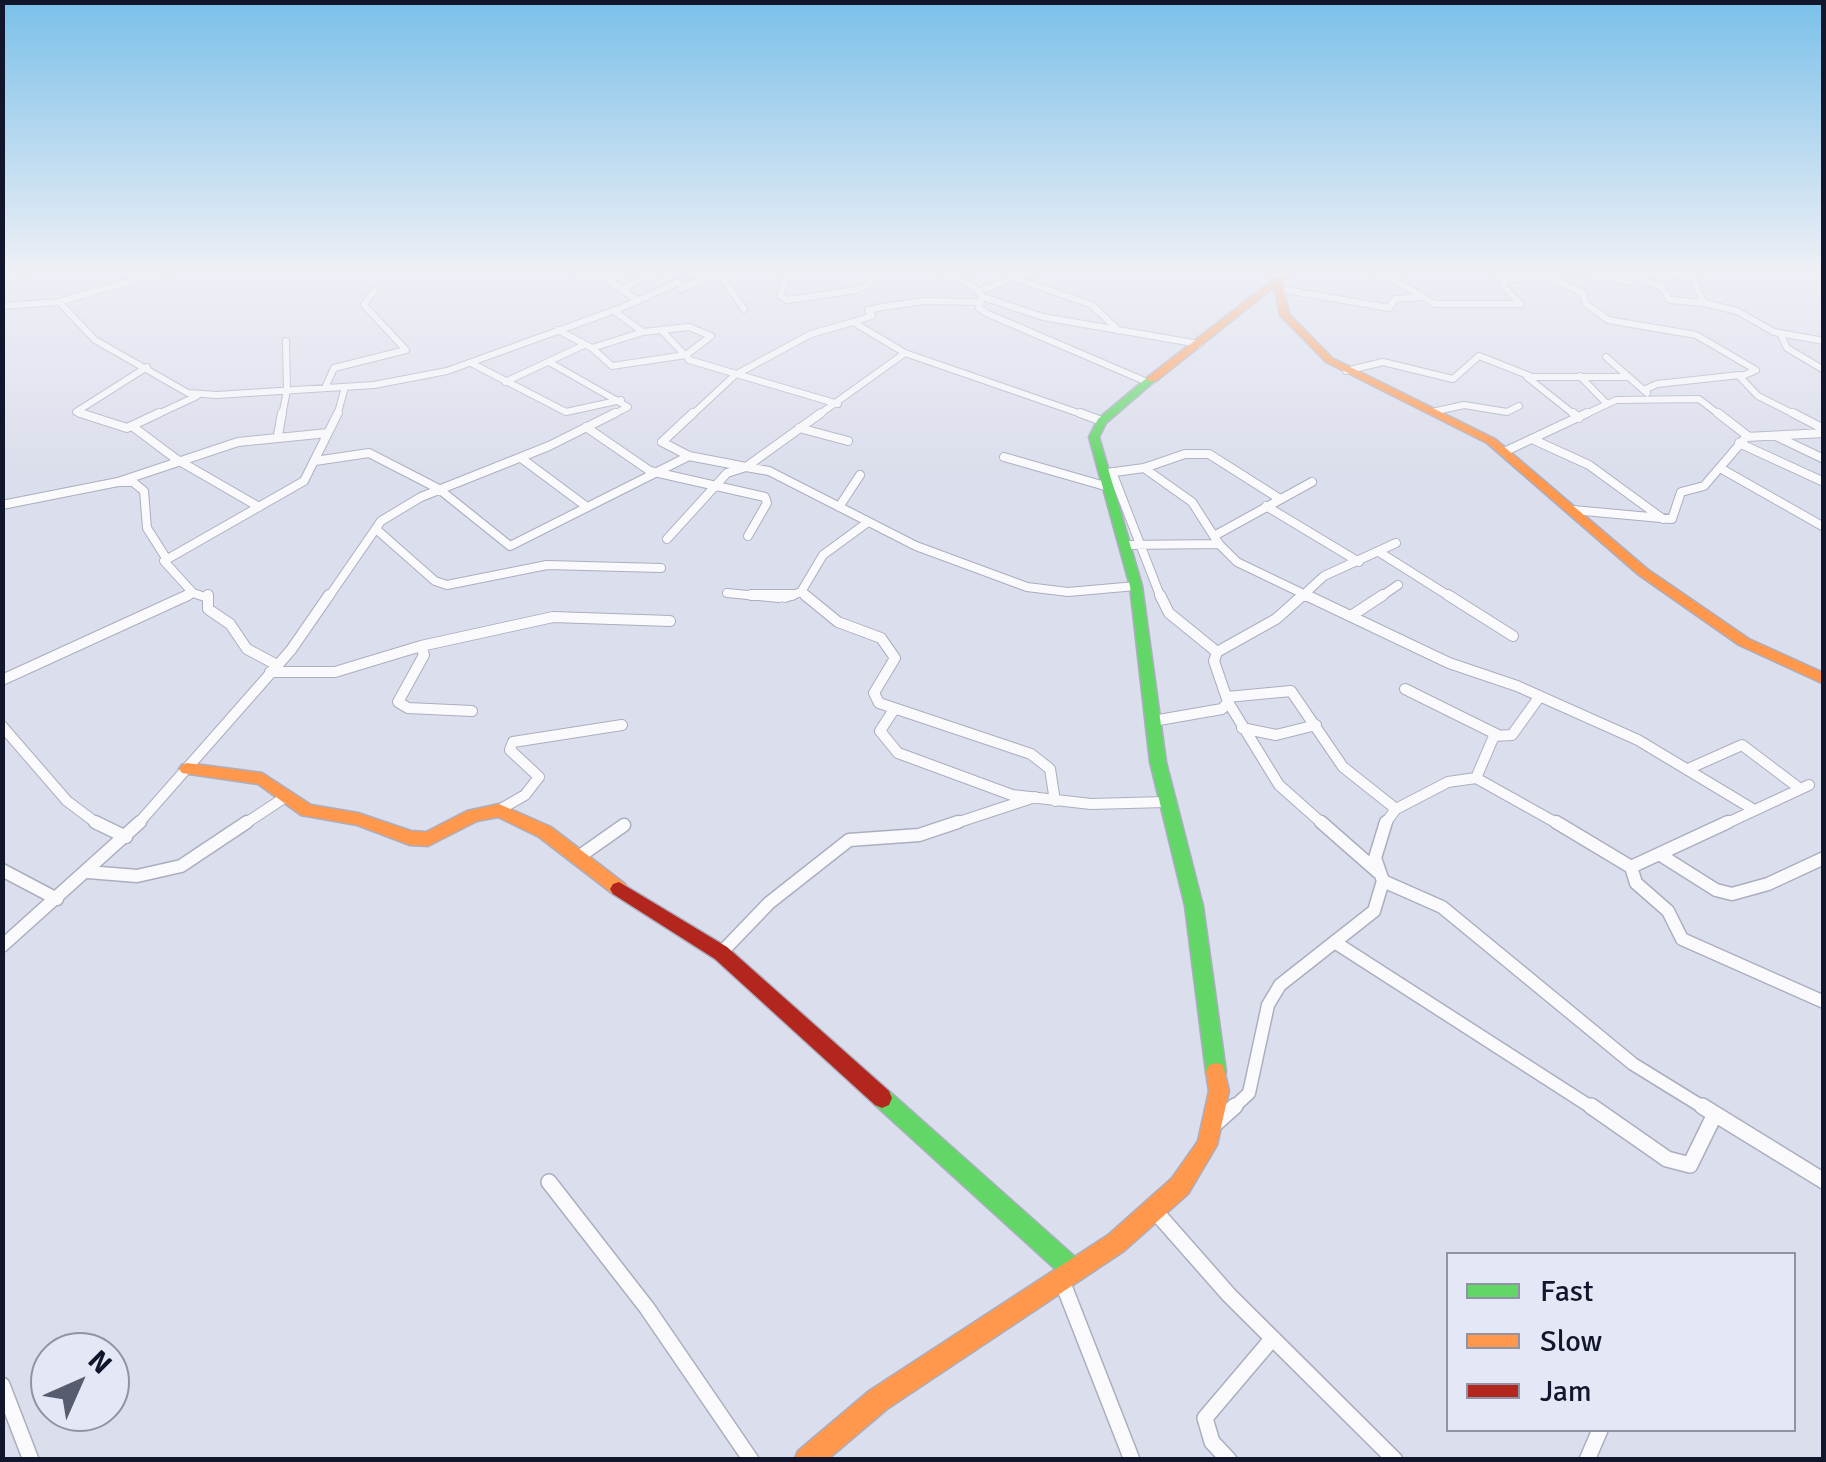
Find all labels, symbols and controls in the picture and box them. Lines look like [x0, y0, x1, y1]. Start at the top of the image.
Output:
legend [1446, 1252, 1796, 1432]
text: Fast [1540, 1273, 1593, 1310]
text: Slow [1540, 1323, 1602, 1360]
north arrow [30, 1332, 130, 1432]
text: N [81, 1343, 119, 1381]
text: Jam [1540, 1373, 1592, 1410]

